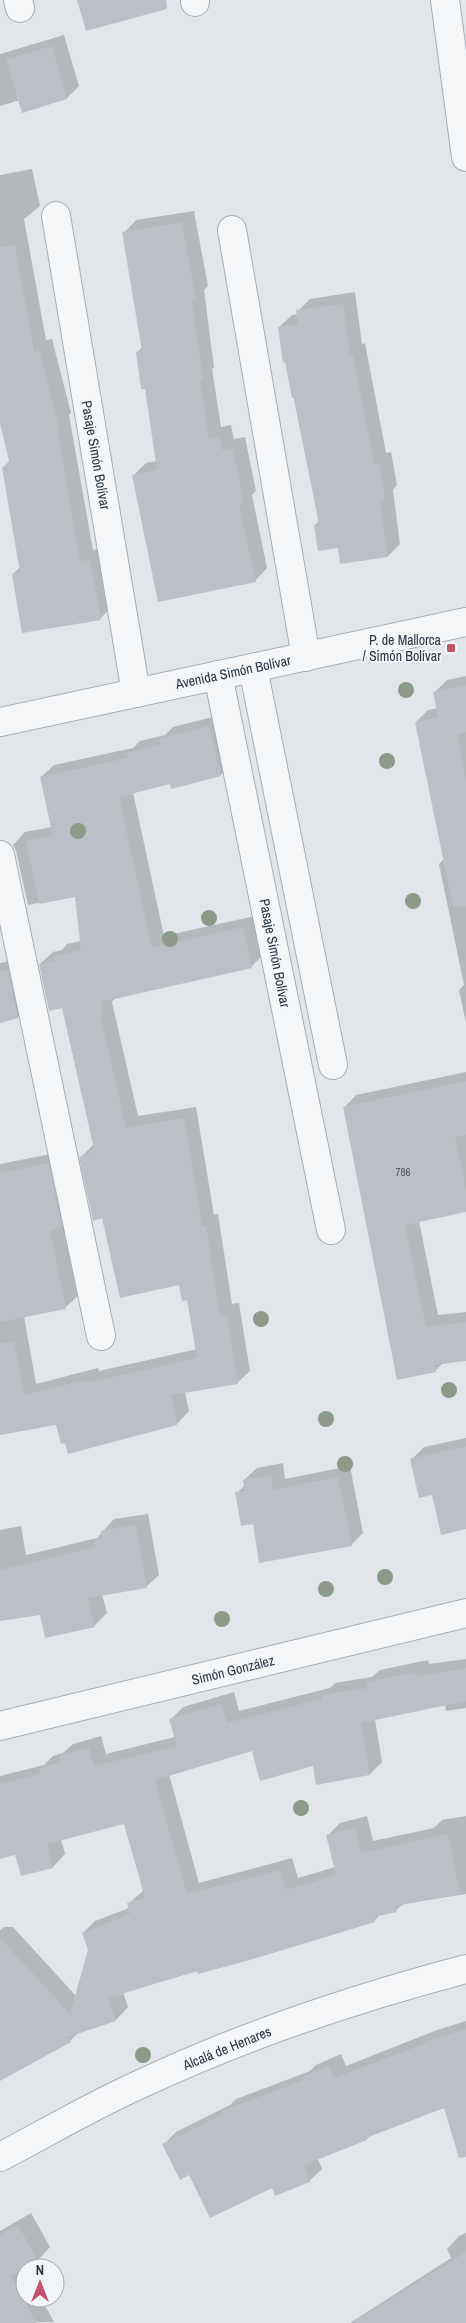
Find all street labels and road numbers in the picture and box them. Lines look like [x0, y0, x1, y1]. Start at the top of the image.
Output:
street label: Pasaje Simón Bolívar [78, 399, 114, 511]
street label: Avenida Simón Bolívar [173, 651, 292, 693]
street label: Pasaje Simón Bolívar [256, 897, 294, 1009]
street label: Simón González [190, 1651, 277, 1689]
street label: Alcalá de Henares [179, 2022, 274, 2074]

